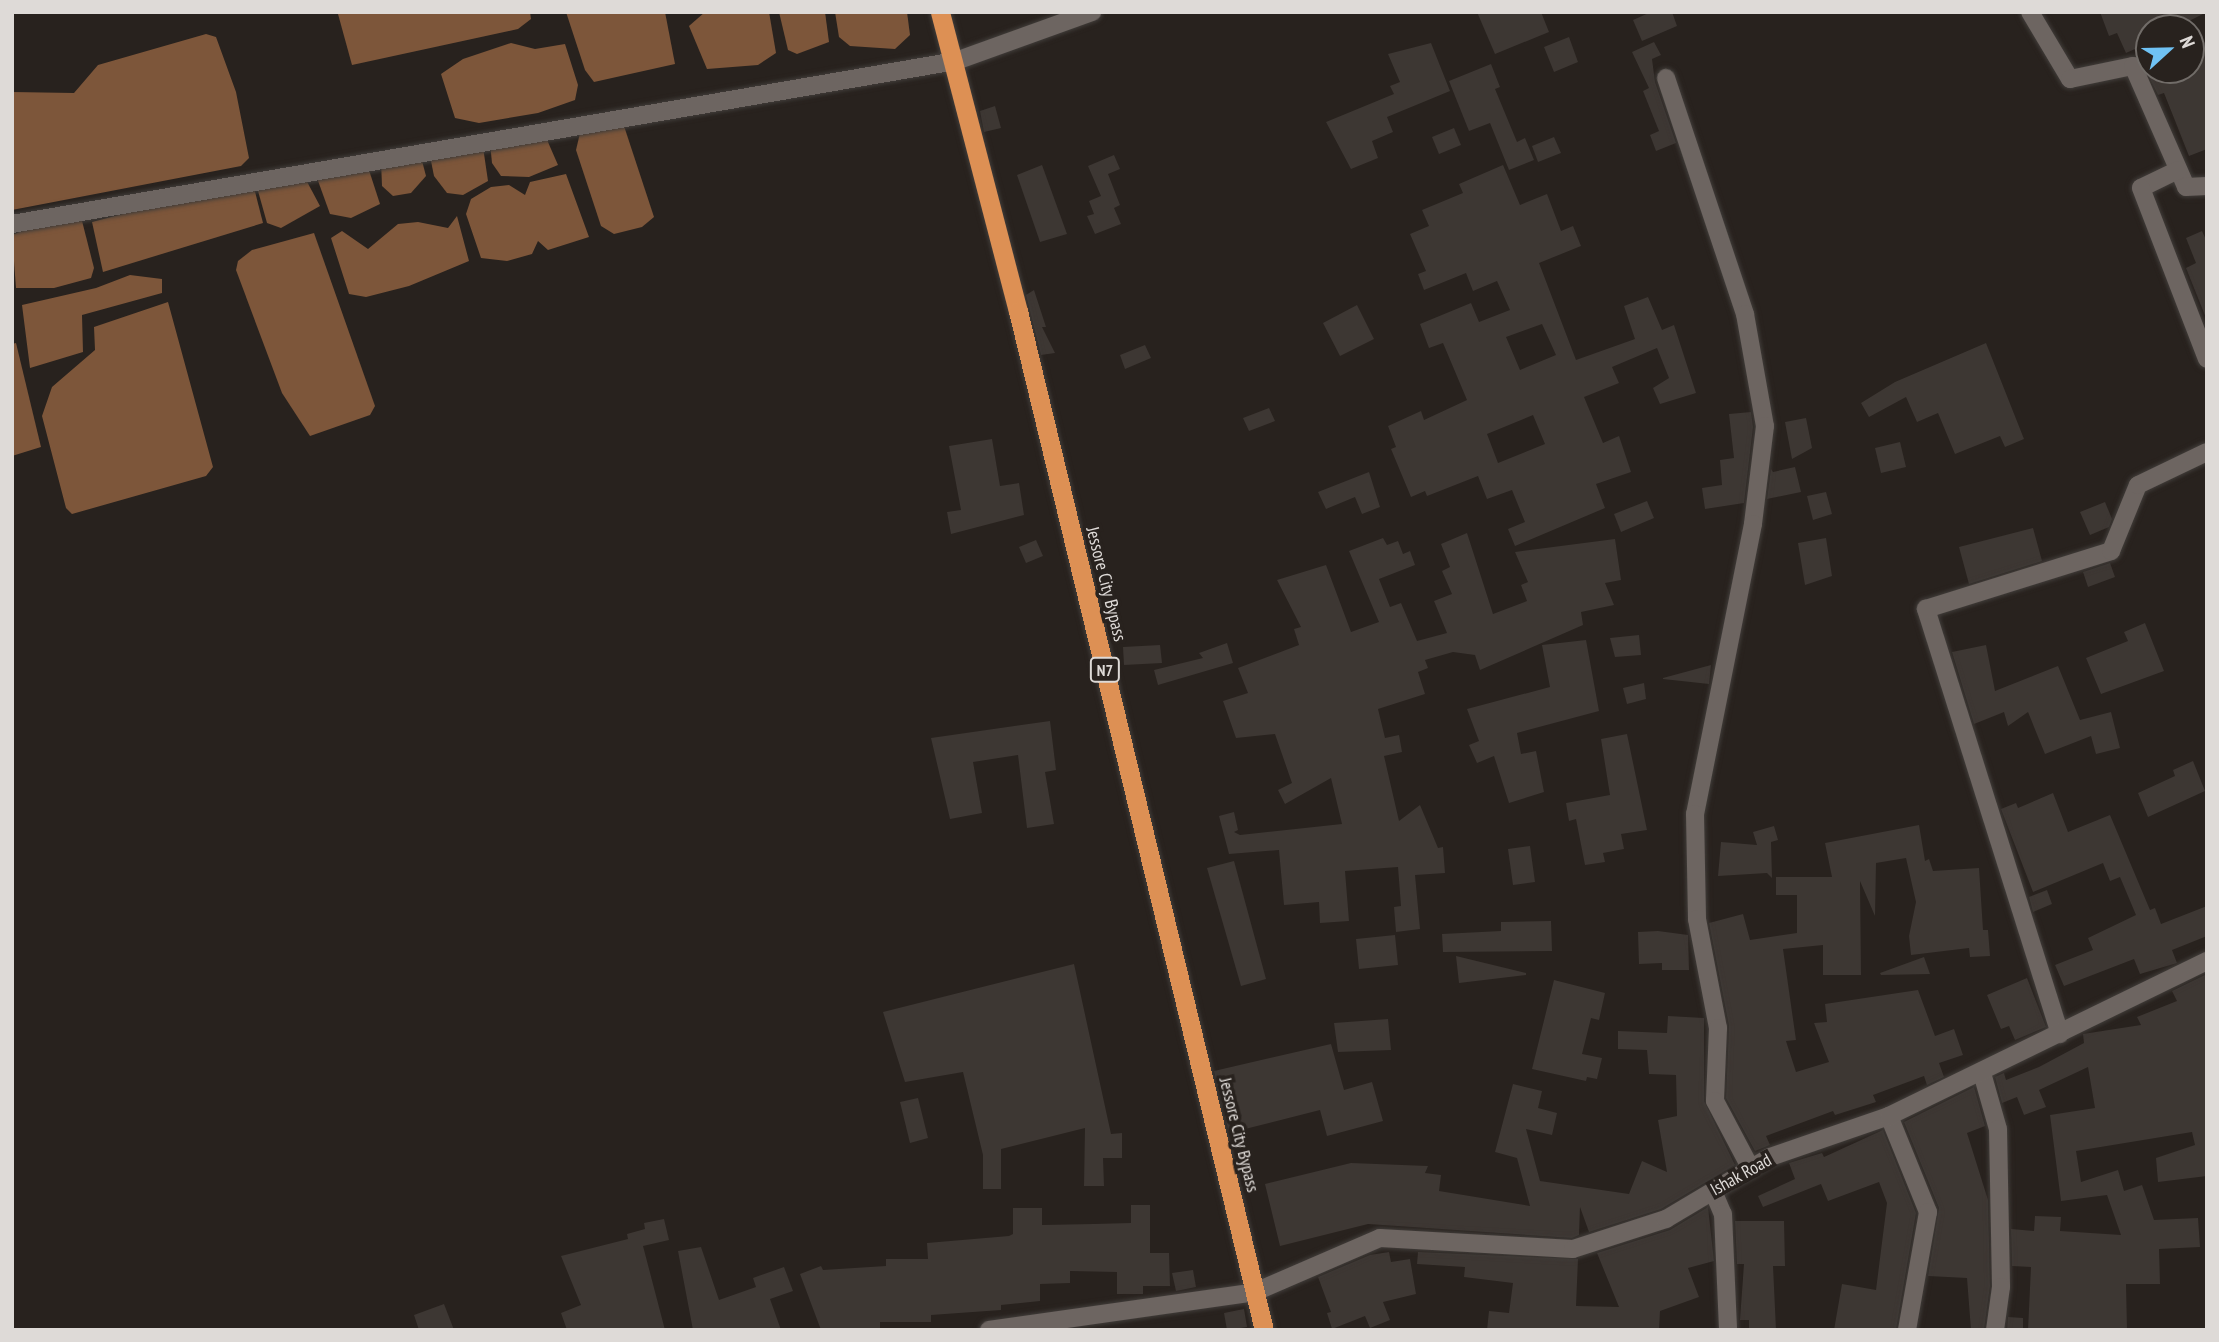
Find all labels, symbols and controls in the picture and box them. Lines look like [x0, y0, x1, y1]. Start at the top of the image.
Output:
north arrow [2135, 14, 2205, 84]
text: N [2175, 33, 2201, 51]
street label: Jessore City Bypass [1081, 524, 1131, 644]
road number: N7 [1089, 657, 1121, 682]
street label: Jessore City Bypass [1214, 1075, 1264, 1195]
street label: Ishak Road [1707, 1149, 1775, 1201]

